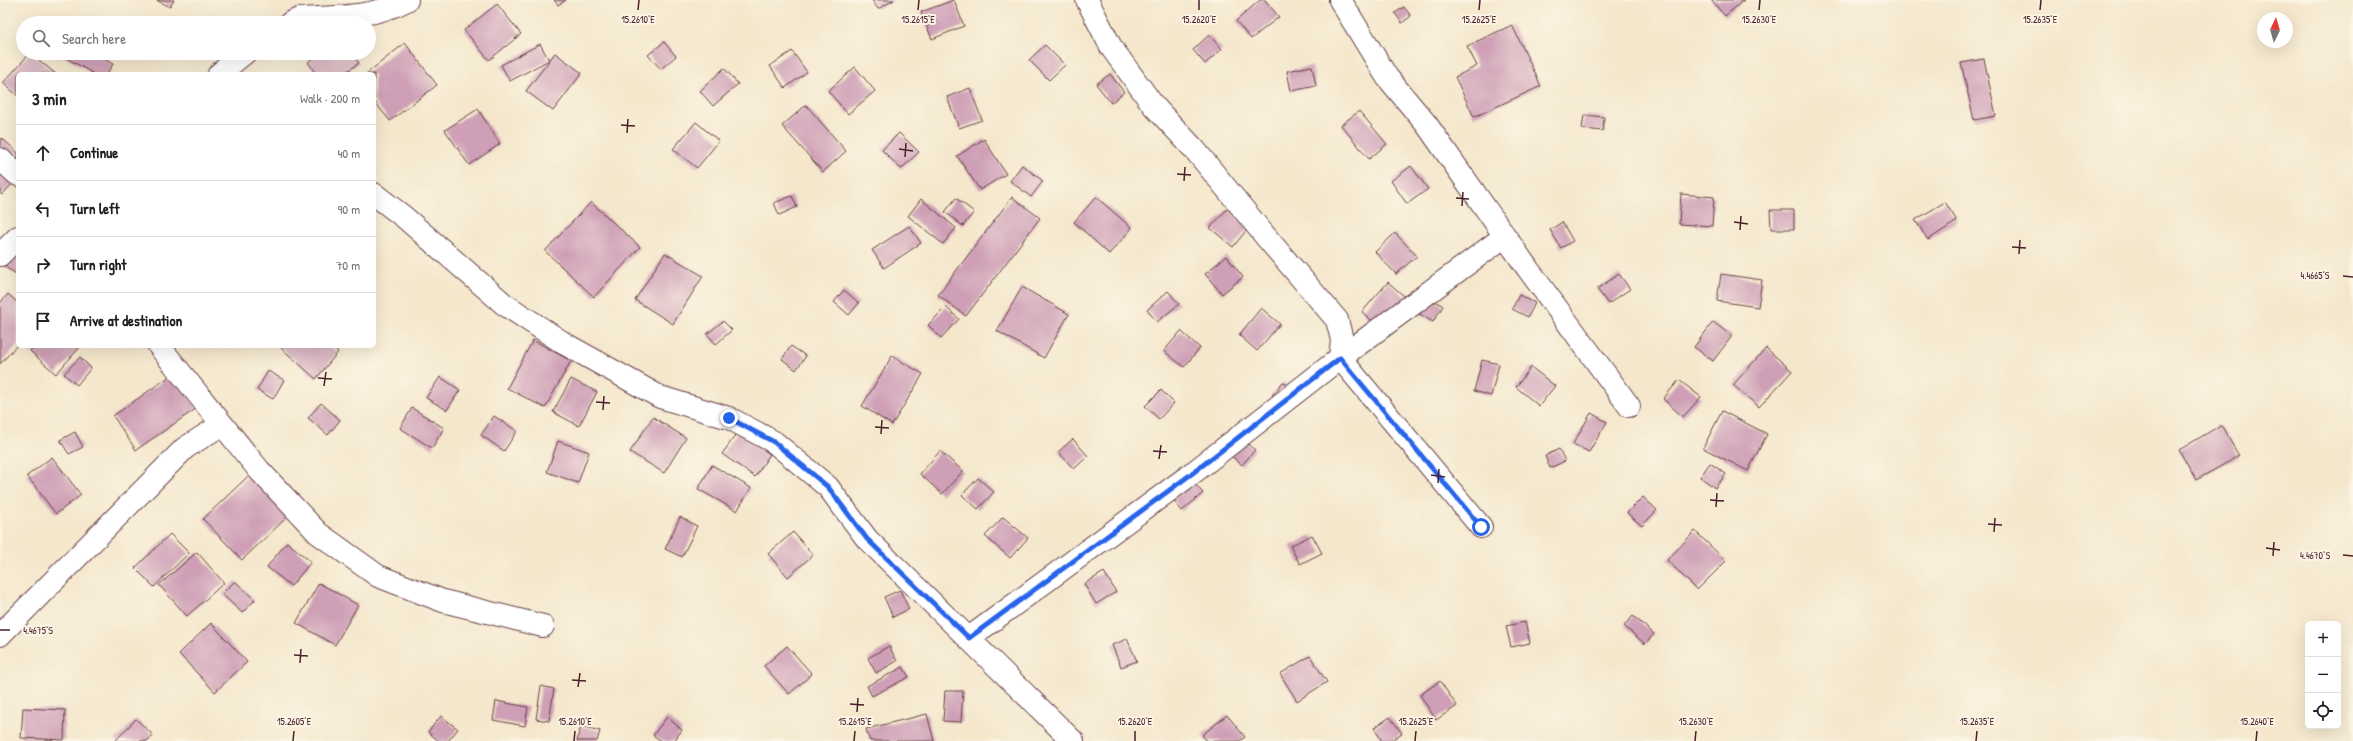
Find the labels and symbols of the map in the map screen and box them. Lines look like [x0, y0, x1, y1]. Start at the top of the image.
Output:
north arrow [2257, 12, 2293, 48]
text: 15.2610°E [621, 13, 655, 26]
text: 15.2615°E [901, 13, 935, 26]
text: 15.2620°E [1182, 13, 1217, 26]
text: 15.2625°E [1462, 13, 1497, 26]
text: 15.2630°E [1742, 13, 1777, 26]
text: 15.2635°E [2023, 13, 2058, 26]
text: 4.4665°S [2301, 269, 2330, 282]
route end [720, 409, 738, 427]
route start [1472, 518, 1490, 536]
text: 4.4670°S [2300, 549, 2330, 562]
text: 4.4675°S [23, 624, 53, 637]
text: 15.2605°E [277, 715, 312, 728]
text: 15.2610°E [558, 715, 592, 728]
text: 15.2615°E [838, 715, 872, 728]
text: 15.2620°E [1118, 715, 1153, 728]
text: 15.2625°E [1399, 715, 1434, 728]
text: 15.2630°E [1679, 715, 1714, 728]
text: 15.2635°E [1960, 715, 1995, 728]
text: 15.2640°E [2240, 715, 2274, 728]

